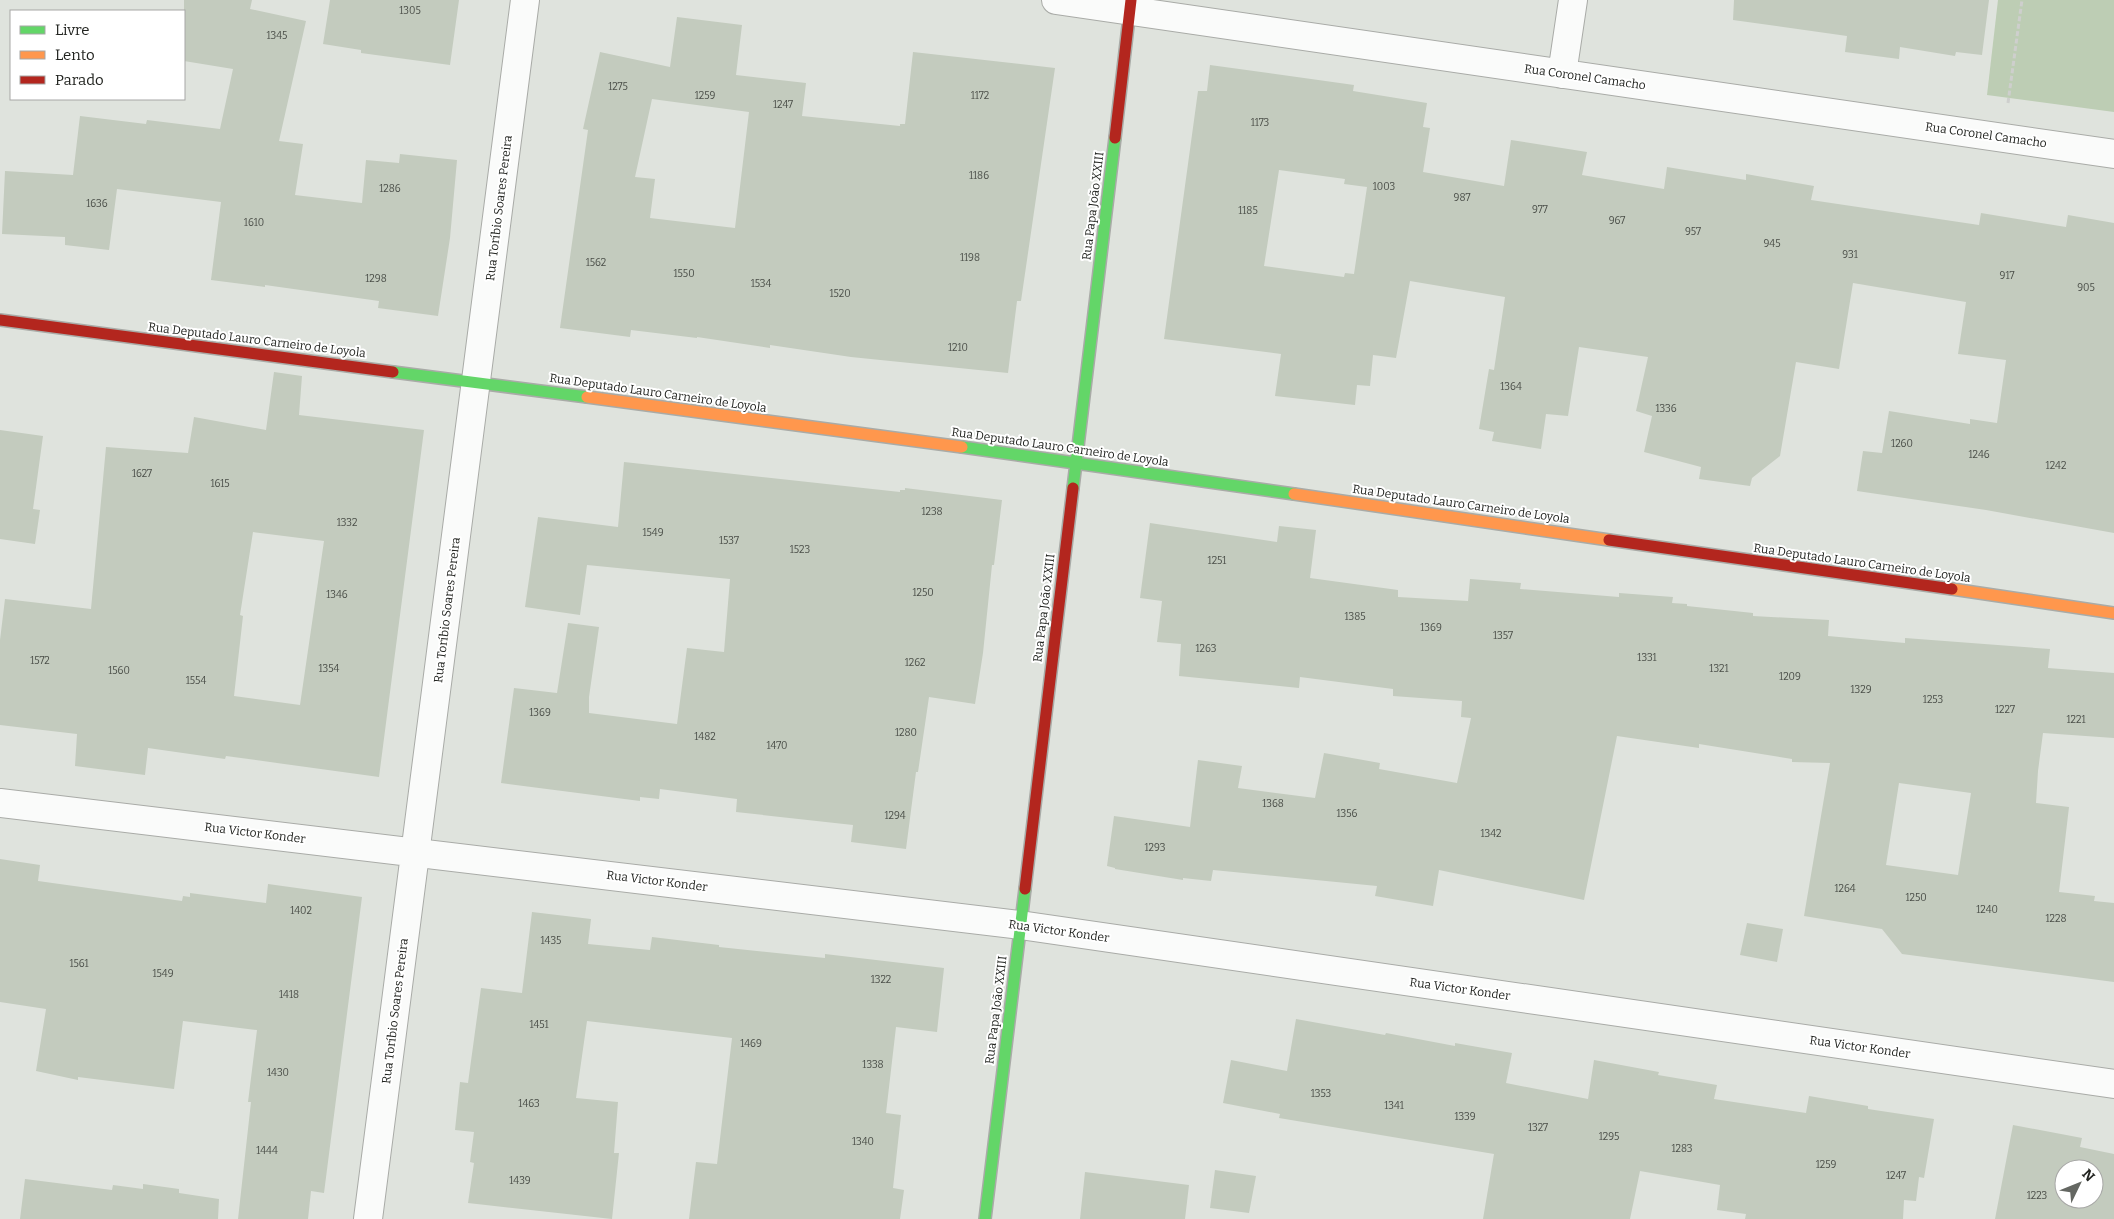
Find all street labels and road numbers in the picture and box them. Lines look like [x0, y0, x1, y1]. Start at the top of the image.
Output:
street label: Rua Coronel Camacho [1523, 62, 1647, 92]
street label: Rua Coronel Camacho [1924, 120, 2048, 150]
street label: Rua Toríbio Soares Pereira [483, 134, 515, 282]
street label: Rua Papa João XXIII [1079, 151, 1107, 261]
street label: Rua Deputado Lauro Carneiro de Loyola [147, 320, 367, 360]
street label: Rua Deputado Lauro Carneiro de Loyola [549, 371, 768, 415]
street label: Rua Deputado Lauro Carneiro de Loyola [951, 425, 1170, 469]
street label: Rua Deputado Lauro Carneiro de Loyola [1352, 482, 1571, 526]
street label: Rua Toríbio Soares Pereira [431, 536, 463, 684]
street label: Rua Deputado Lauro Carneiro de Loyola [1753, 541, 1972, 585]
street label: Rua Papa João XXIII [1030, 553, 1058, 663]
street label: Rua Victor Konder [204, 820, 307, 846]
street label: Rua Victor Konder [606, 868, 709, 894]
street label: Rua Victor Konder [1008, 917, 1111, 945]
street label: Rua Toríbio Soares Pereira [379, 937, 411, 1085]
street label: Rua Papa João XXIII [982, 955, 1010, 1065]
street label: Rua Victor Konder [1409, 975, 1512, 1003]
street label: Rua Victor Konder [1809, 1033, 1912, 1061]

